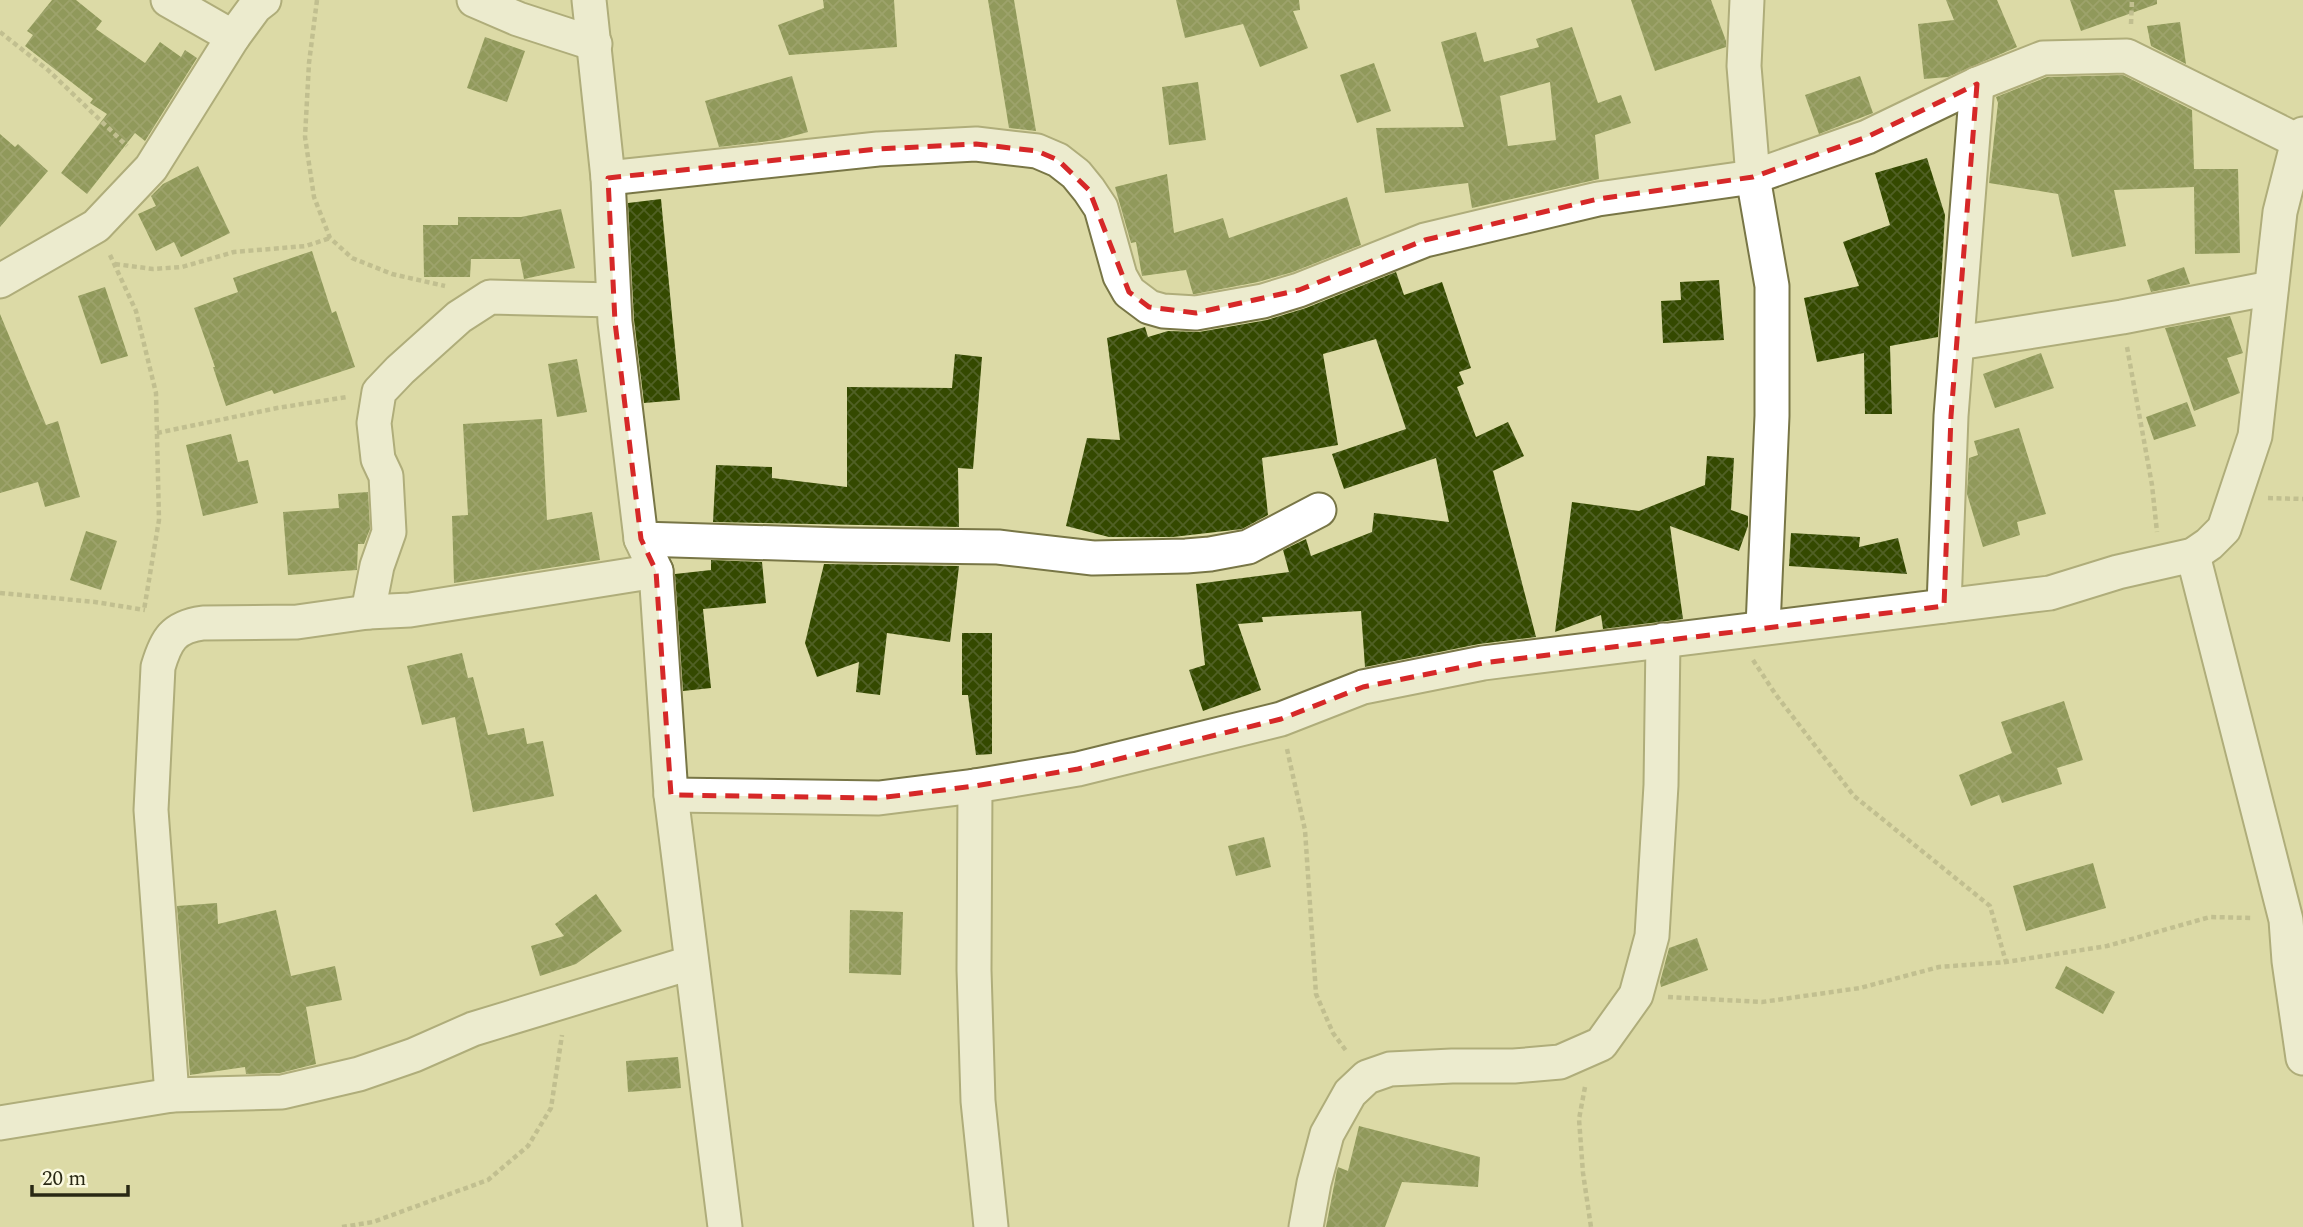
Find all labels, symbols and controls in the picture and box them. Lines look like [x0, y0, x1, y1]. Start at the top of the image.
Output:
scale bar [32, 1154, 128, 1198]
text: 20 m [42, 1163, 86, 1195]

